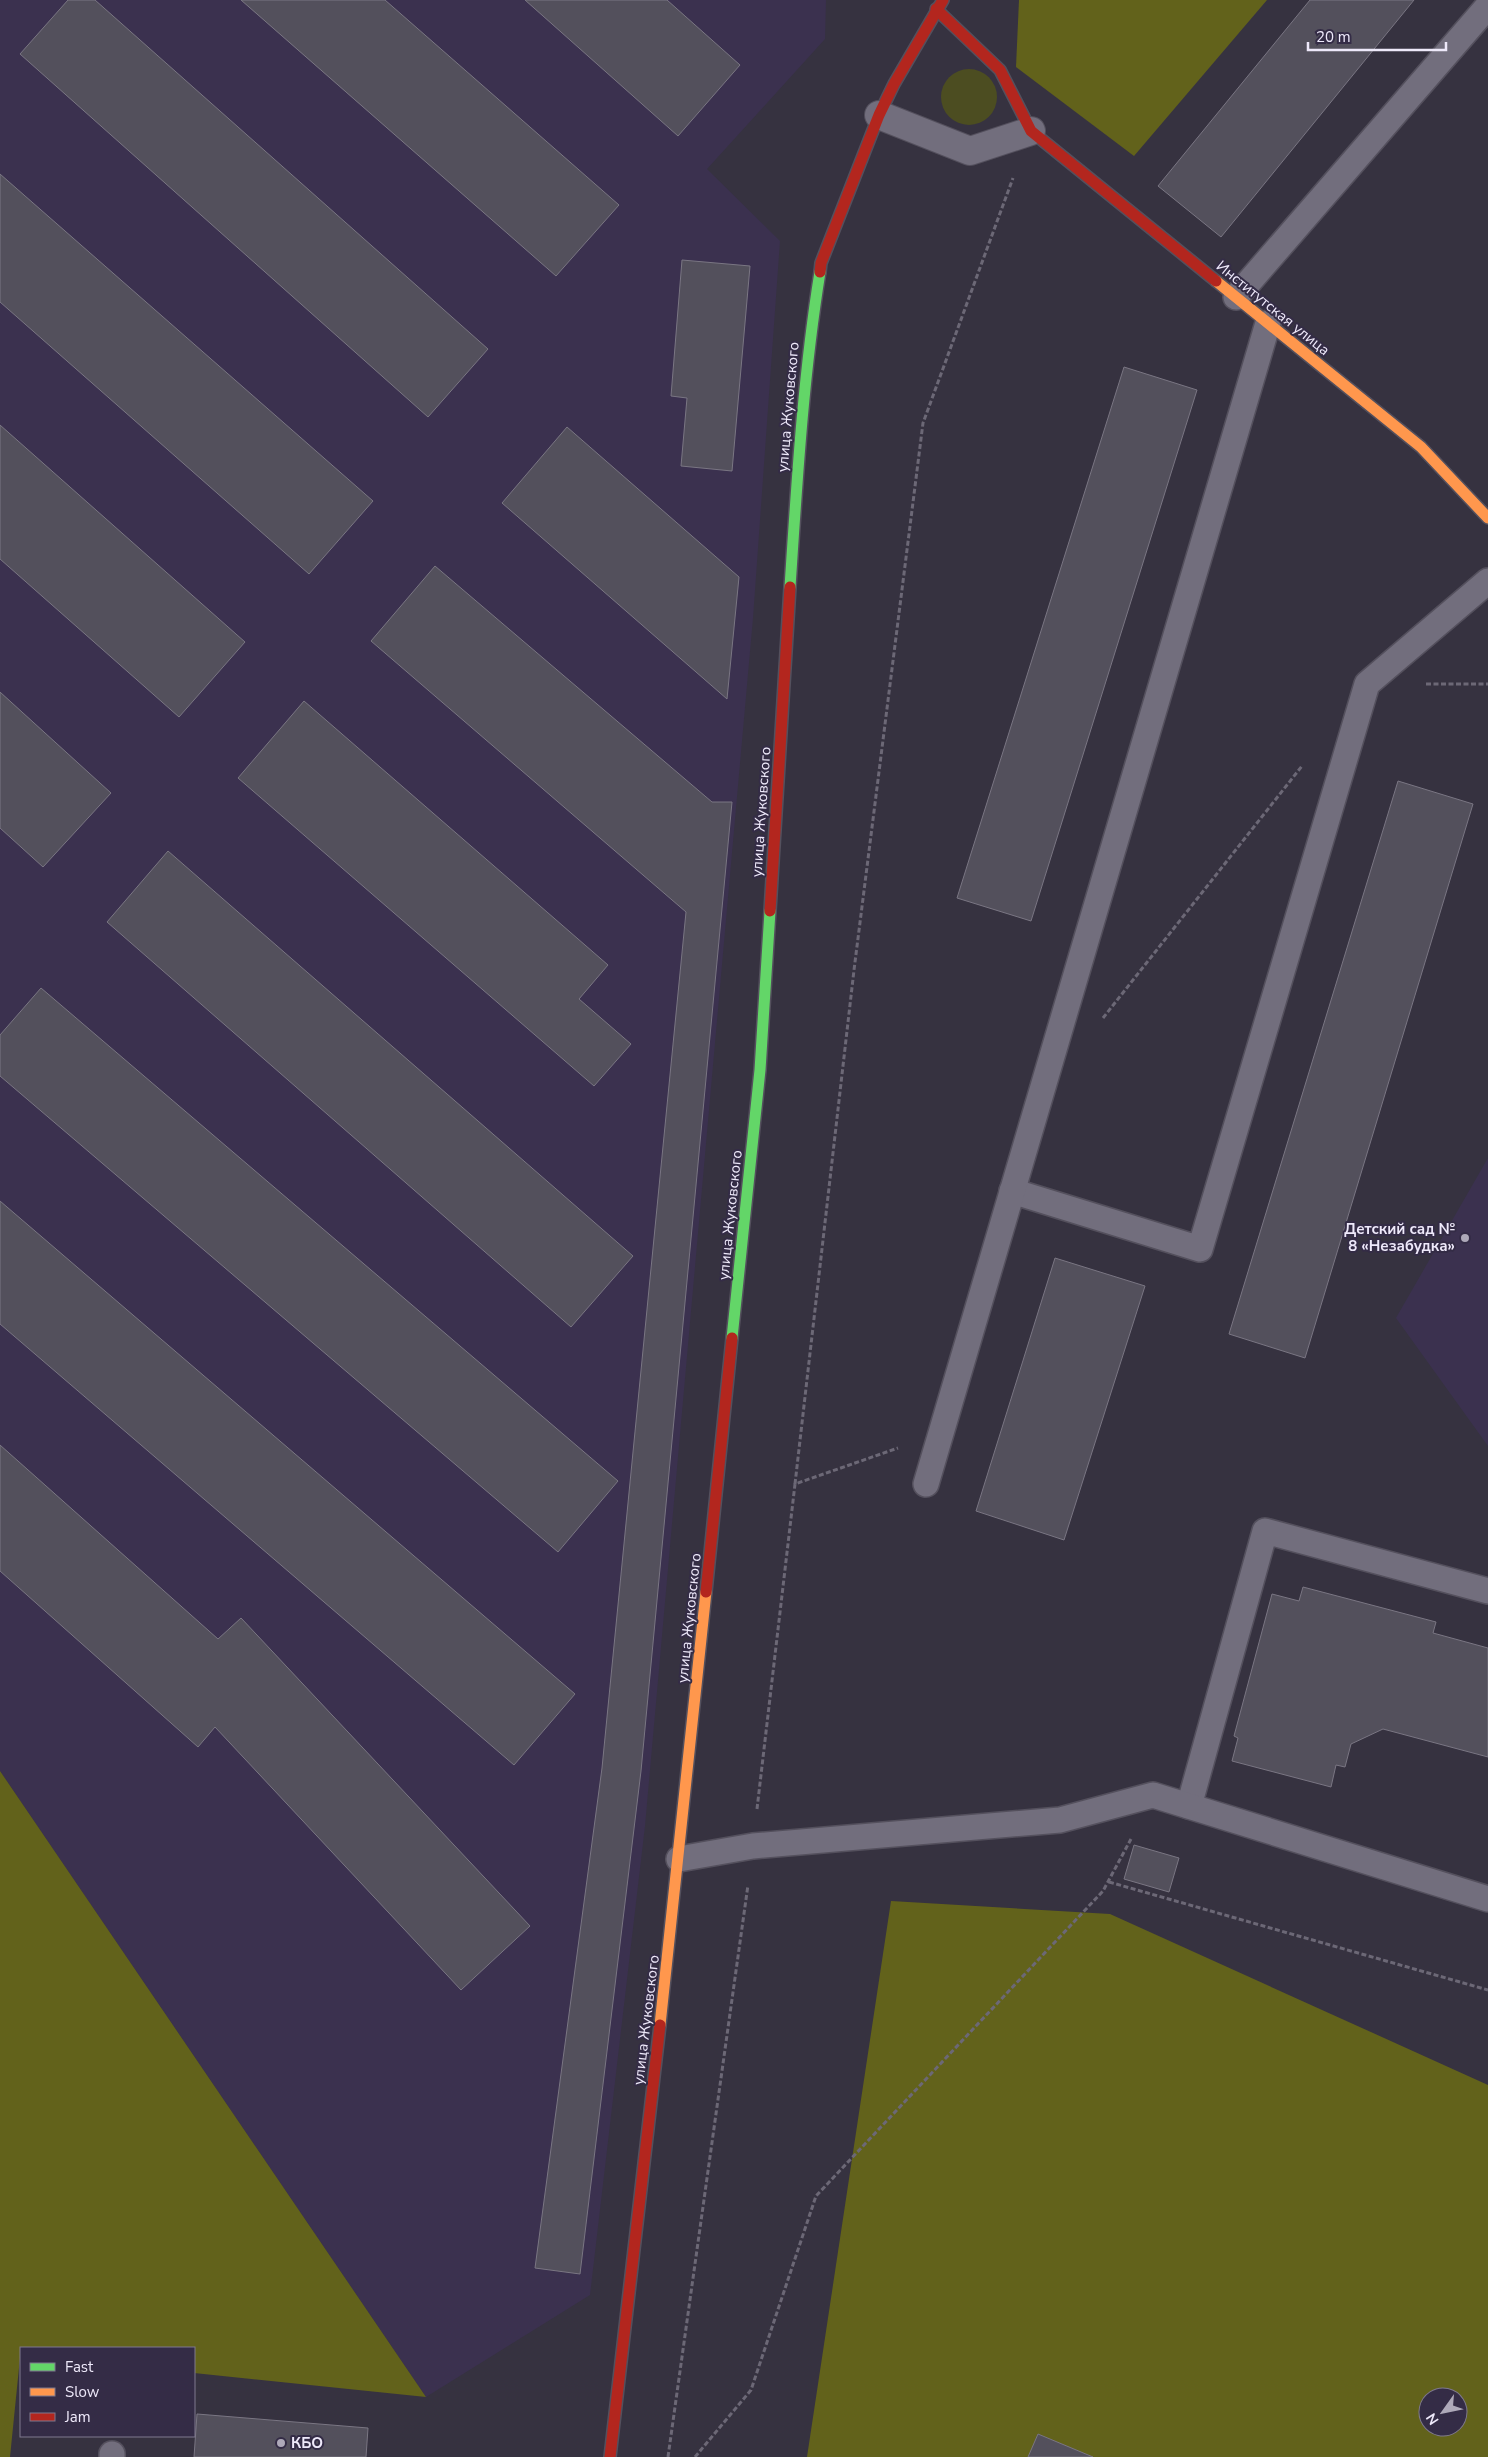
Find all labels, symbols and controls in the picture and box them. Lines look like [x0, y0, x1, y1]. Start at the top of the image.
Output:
scale bar [1308, 20, 1446, 52]
text: 20 m [1316, 27, 1351, 47]
street label: Институтская улица [1212, 256, 1334, 360]
street label: улица Жуковского [772, 341, 804, 473]
street label: улица Жуковского [746, 746, 776, 878]
street label: улица Жуковского [713, 1149, 747, 1281]
place label: Детский сад № 8 «Незабудка» [1344, 1219, 1455, 1256]
marker: Детский сад № 8 «Незабудка» [1459, 1232, 1471, 1244]
street label: улица Жуковского [672, 1552, 706, 1684]
street label: улица Жуковского [628, 1954, 664, 2086]
legend [20, 2347, 195, 2437]
text: Fast [65, 2357, 94, 2377]
text: Slow [65, 2382, 100, 2402]
north arrow [1418, 2387, 1468, 2437]
text: Jam [64, 2407, 91, 2427]
text: N [1422, 2409, 1443, 2428]
place label: КБО [291, 2433, 323, 2453]
marker: КБО [275, 2437, 287, 2449]

